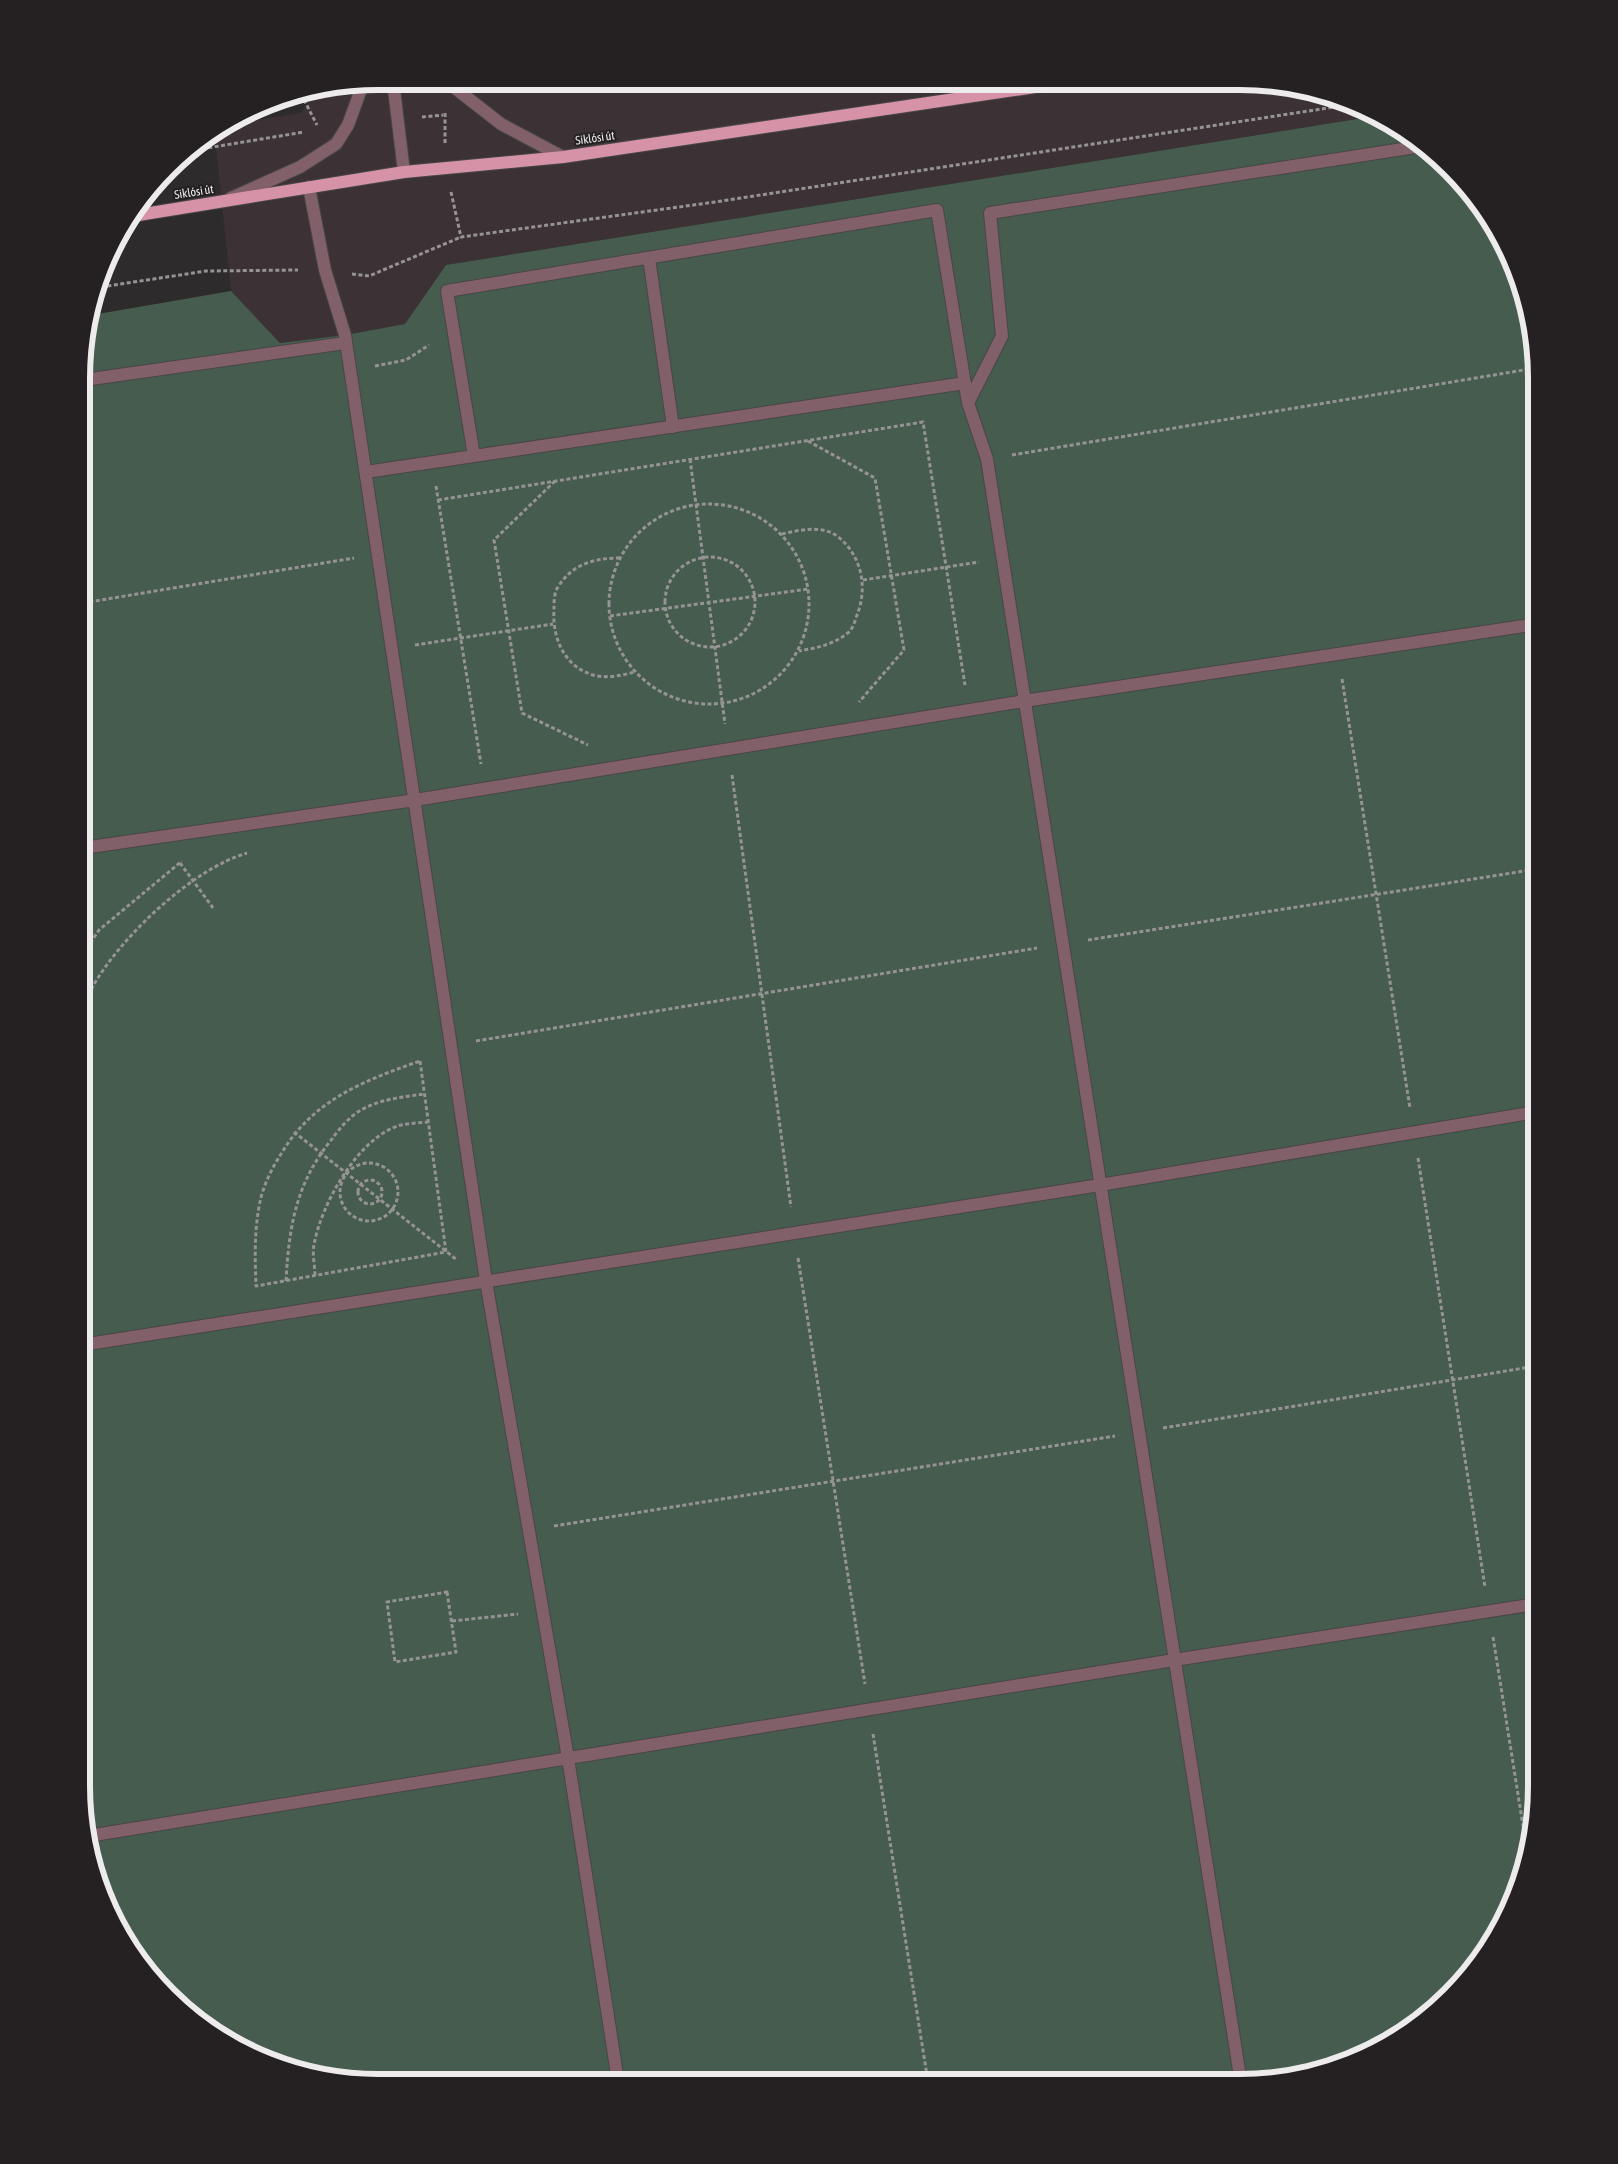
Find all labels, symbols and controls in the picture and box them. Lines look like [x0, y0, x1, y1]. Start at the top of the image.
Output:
street label: Siklósi út [574, 128, 616, 148]
street label: Siklósi út [173, 182, 215, 202]

